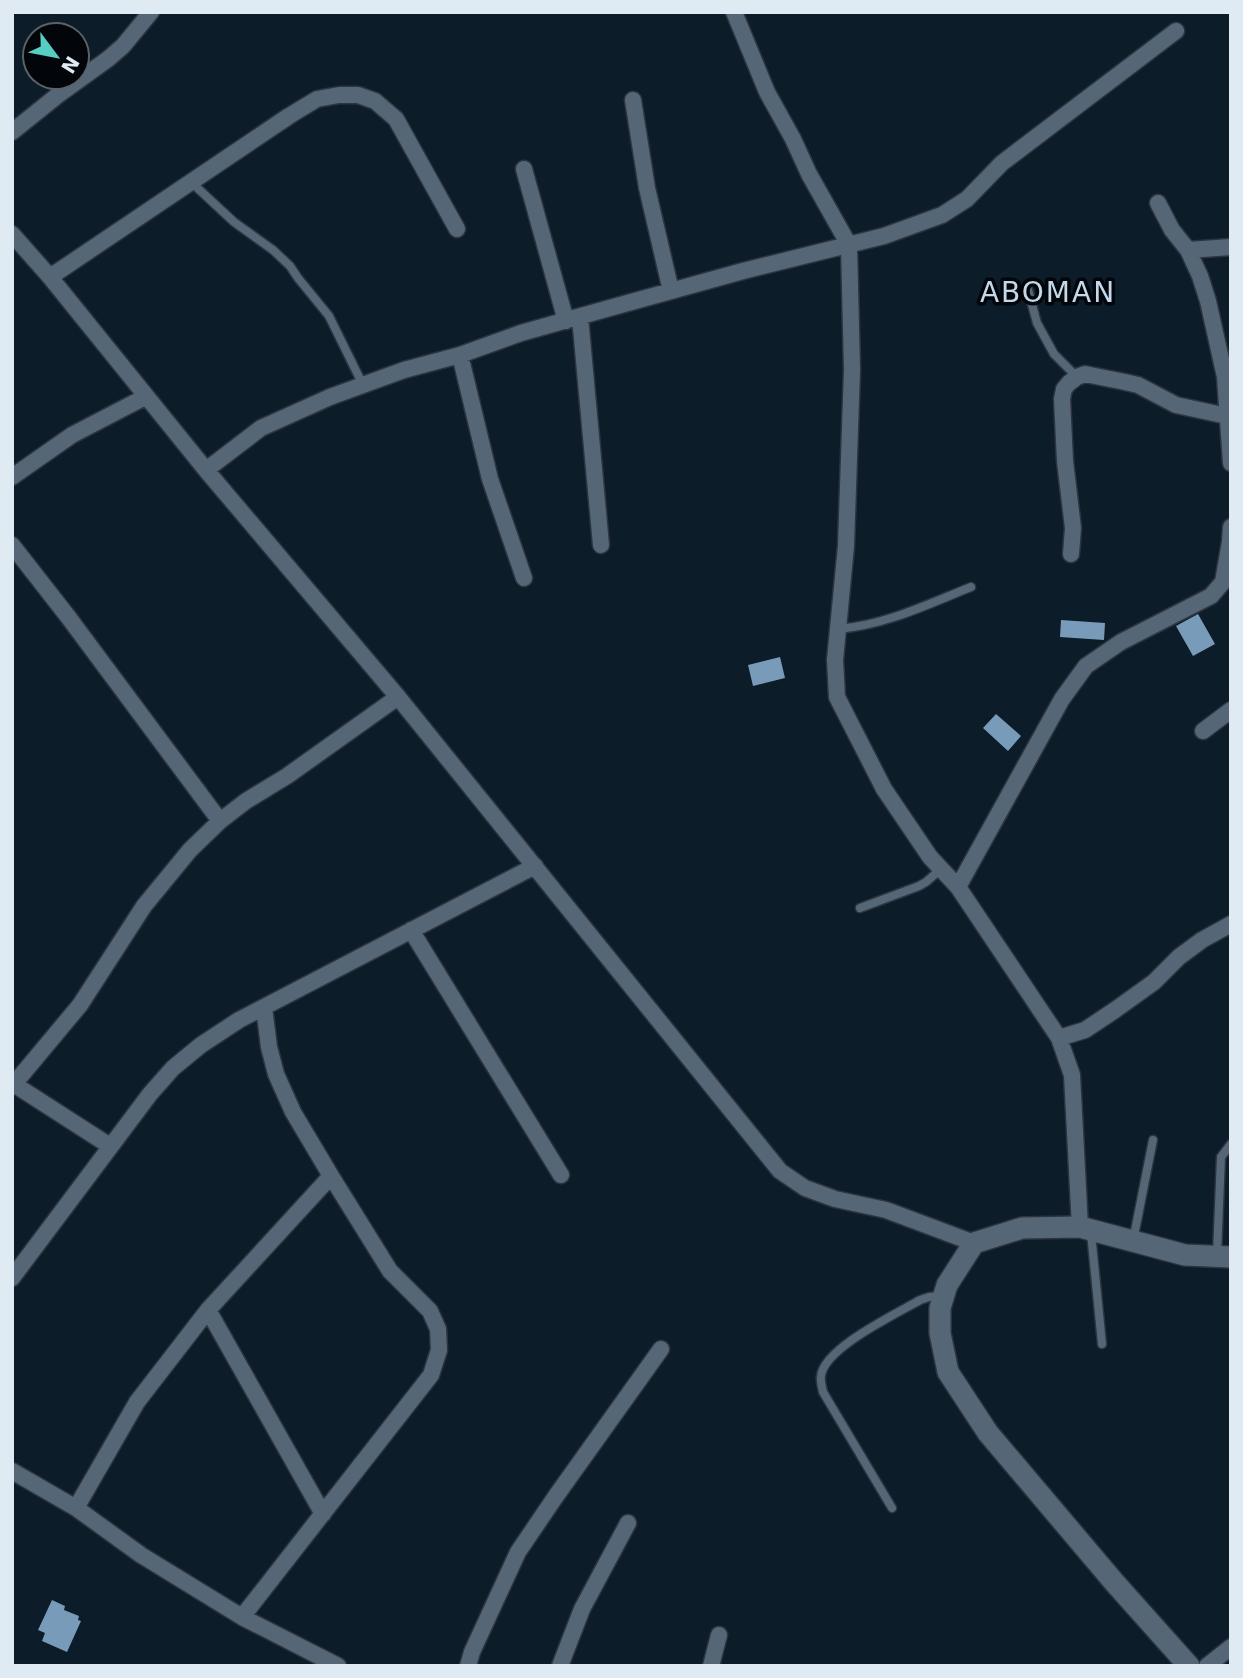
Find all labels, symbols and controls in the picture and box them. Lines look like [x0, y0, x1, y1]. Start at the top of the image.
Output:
north arrow [21, 21, 91, 91]
text: N [57, 52, 84, 78]
district label: ABOMAN [980, 276, 1116, 309]

